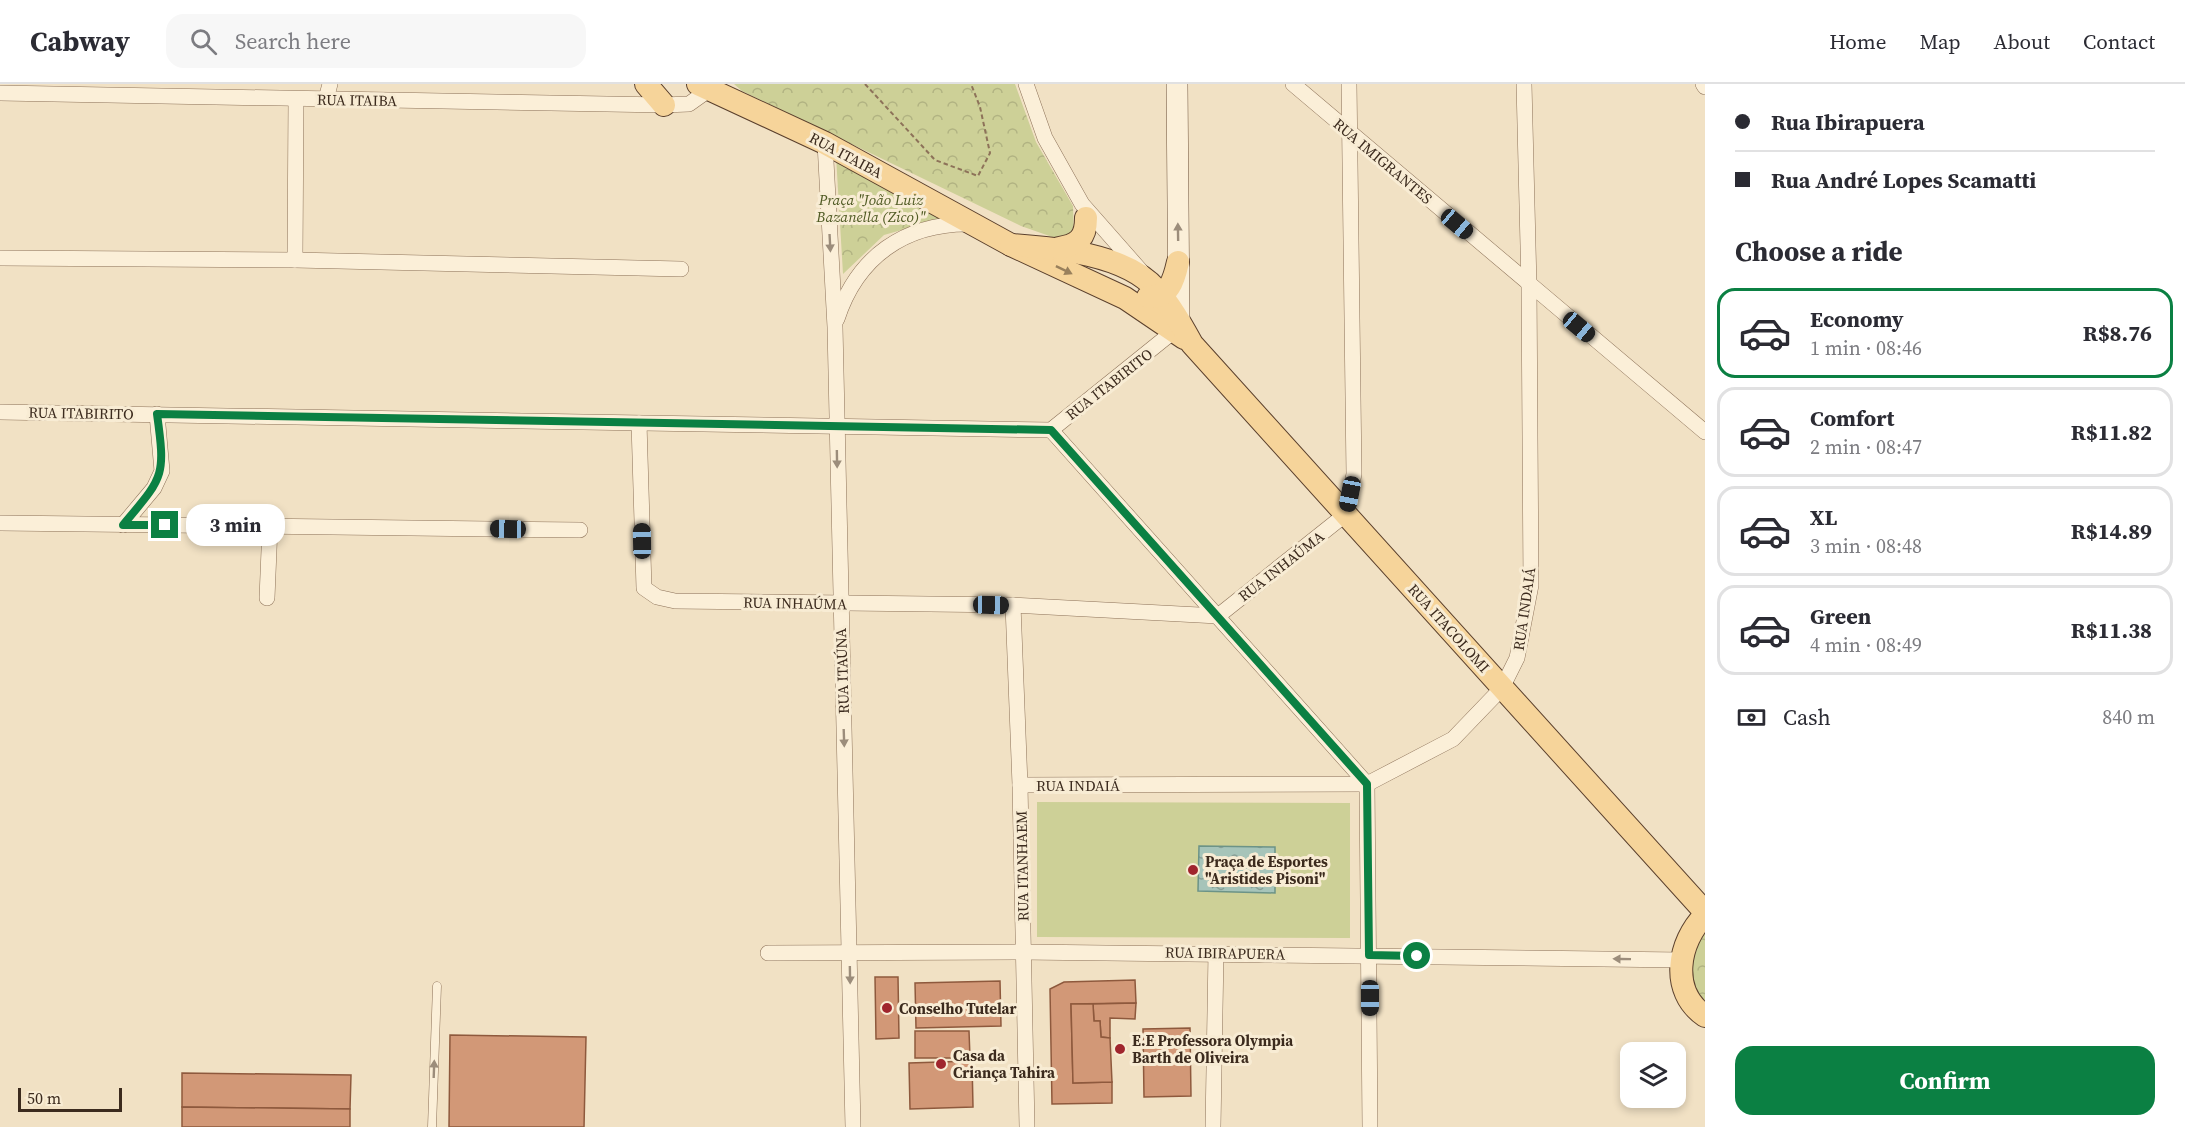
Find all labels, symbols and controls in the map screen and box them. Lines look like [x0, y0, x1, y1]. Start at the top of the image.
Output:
search box [166, 14, 586, 68]
text: Cabway [30, 22, 130, 60]
icon: search [187, 25, 220, 58]
text: Search here [235, 26, 351, 56]
text: Home [1829, 27, 1887, 56]
text: Map [1920, 27, 1961, 56]
text: About [1994, 27, 2050, 56]
text: Contact [2083, 27, 2155, 56]
street label: RUA ITAIBA [317, 89, 397, 111]
text: Rua Ibirapuera [1771, 107, 1925, 137]
street label: RUA IMIGRANTES [1329, 113, 1437, 209]
street label: RUA ITAIBA [806, 127, 886, 183]
text: Rua André Lopes Scamatti [1771, 165, 2036, 195]
park label: Praça "João Luiz Bazanella (Zico)" [815, 189, 926, 227]
car [1437, 206, 1477, 242]
one-way arrow [1173, 223, 1183, 242]
text: Choose a ride [1735, 233, 1903, 270]
one-way arrow [826, 234, 835, 253]
one-way arrow [1055, 266, 1072, 275]
text: Economy [1810, 304, 1904, 334]
icon: car [1738, 306, 1792, 360]
car [1559, 309, 1599, 345]
text: R$8.76 [2083, 318, 2152, 348]
text: 1 min · 08:46 [1810, 334, 1922, 362]
street label: RUA ITABIRITO [1061, 343, 1157, 425]
street label: RUA ITABIRITO [28, 402, 134, 424]
text: Comfort [1810, 403, 1894, 433]
icon: car [1738, 405, 1792, 459]
text: R$11.82 [2071, 417, 2152, 447]
text: 2 min · 08:47 [1810, 433, 1922, 461]
one-way arrow [833, 449, 842, 468]
car [1338, 475, 1362, 513]
text: XL [1810, 502, 1837, 532]
callout: 3 min [186, 504, 285, 546]
icon: car [1738, 504, 1792, 558]
route end [151, 511, 178, 538]
text: 3 min [210, 511, 261, 539]
text: R$14.89 [2071, 516, 2152, 546]
car [490, 520, 526, 538]
car [633, 523, 651, 559]
street label: RUA INHAÚMA [1234, 526, 1328, 606]
text: 3 min · 08:48 [1810, 532, 1922, 560]
street label: RUA INDAIÁ [1508, 566, 1540, 652]
street label: RUA ITACOLOMI [1403, 579, 1495, 677]
street label: RUA INHAÚMA [743, 592, 847, 614]
car [973, 596, 1009, 614]
text: Green [1810, 601, 1871, 631]
icon: car [1738, 603, 1792, 657]
text: R$11.38 [2071, 615, 2152, 645]
street label: RUA ITAÚNA [830, 628, 854, 714]
text: 4 min · 08:49 [1810, 631, 1922, 659]
icon: cash [1735, 701, 1768, 734]
text: Cash [1783, 702, 1831, 732]
text: 840 m [2102, 703, 2155, 731]
one-way arrow [839, 728, 849, 747]
street label: RUA INDAIÁ [1036, 775, 1120, 796]
street label: RUA ITANHAEM [1011, 810, 1033, 922]
place label: Praça de Esportes "Aristides Pisoni" [1205, 851, 1328, 889]
marker: Praça de Esportes "Aristides Pisoni" [1186, 863, 1200, 877]
street label: RUA IBIRAPUERA [1165, 941, 1285, 965]
route start [1403, 942, 1430, 969]
one-way arrow [1613, 954, 1632, 964]
one-way arrow [846, 965, 855, 984]
car [1361, 980, 1379, 1016]
place label: Conselho Tutelar [899, 998, 1017, 1019]
marker: Conselho Tutelar [880, 1001, 894, 1015]
place label: E.E Professora Olympia Barth de Oliveira [1132, 1030, 1294, 1068]
marker: E.E Professora Olympia Barth de Oliveira [1113, 1042, 1127, 1056]
map controls [1620, 1042, 1686, 1108]
button: layers [1620, 1042, 1686, 1108]
place label: Casa da Criança Tahira [953, 1045, 1056, 1083]
button: Confirm [1735, 1046, 2155, 1115]
marker: Casa da Criança Tahira [934, 1057, 948, 1071]
one-way arrow [430, 1059, 439, 1078]
scale bar [18, 1085, 122, 1112]
text: 50 m [27, 1087, 61, 1109]

